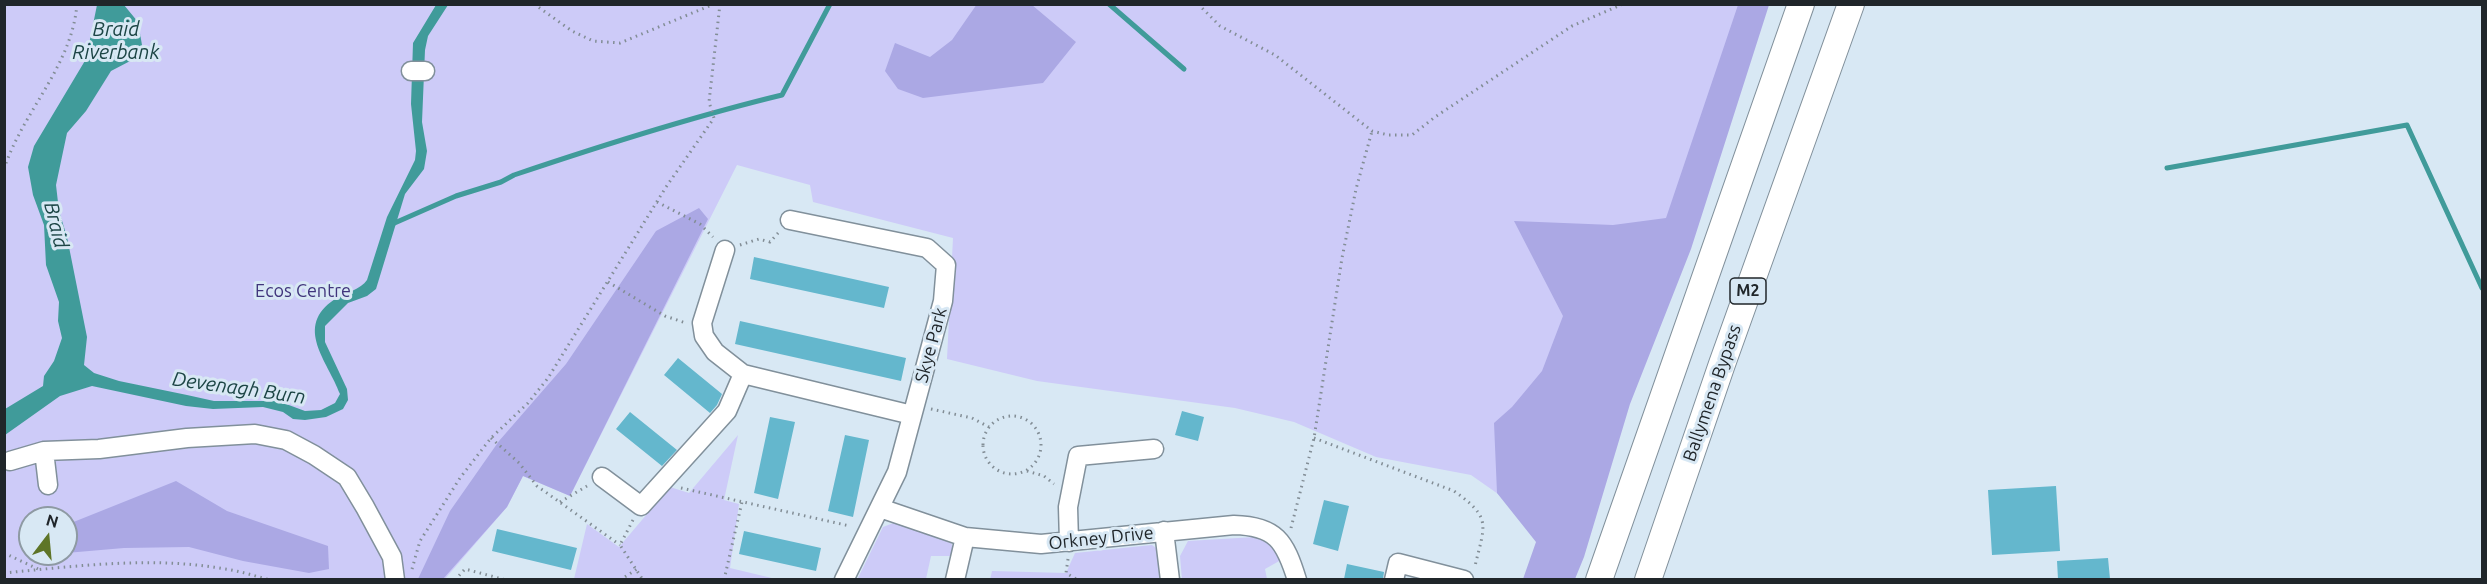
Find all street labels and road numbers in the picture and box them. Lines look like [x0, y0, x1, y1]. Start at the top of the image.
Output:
road number: M2 [1730, 278, 1766, 304]
street label: Skye Park [911, 305, 951, 385]
street label: Ballymena Bypass [1678, 322, 1746, 464]
street label: Orkney Drive [1047, 522, 1155, 554]

